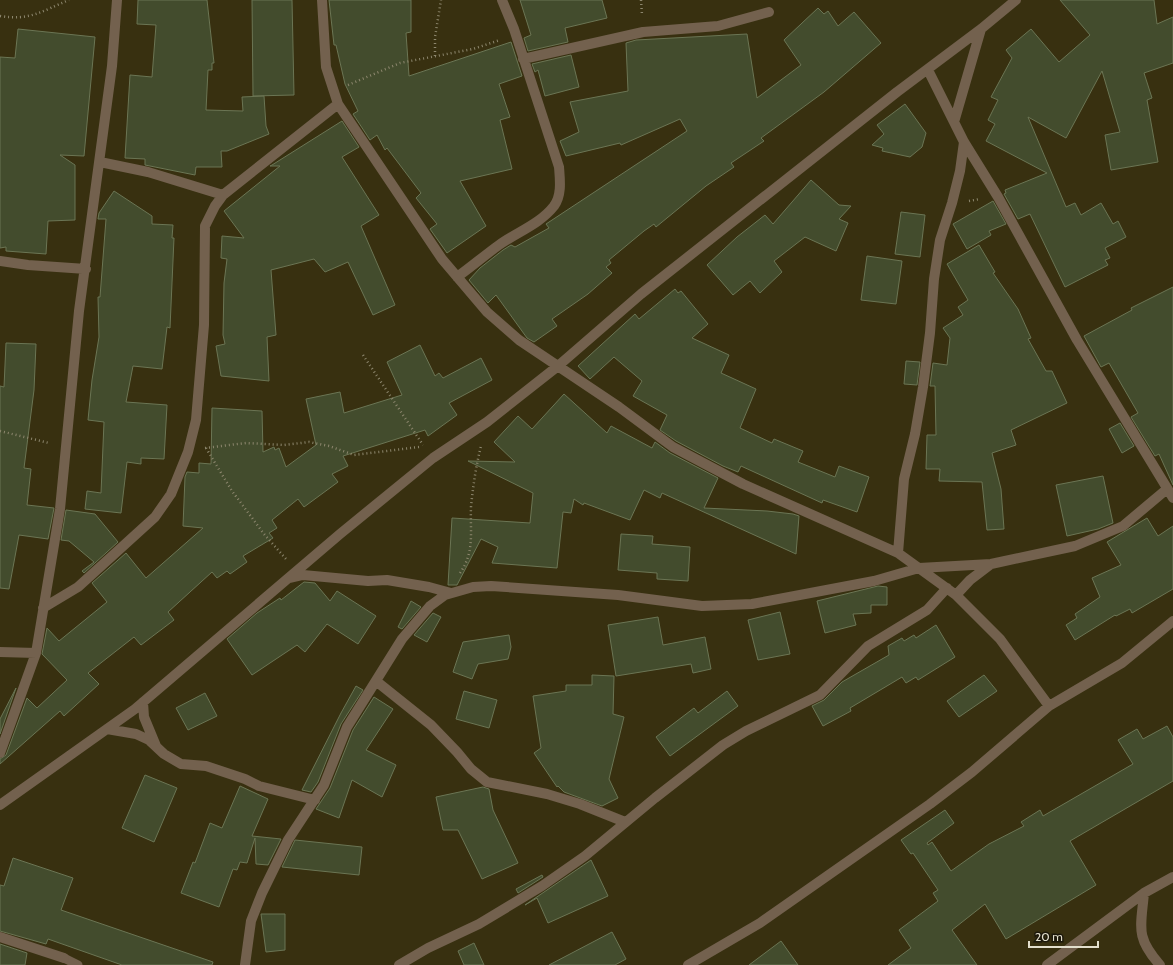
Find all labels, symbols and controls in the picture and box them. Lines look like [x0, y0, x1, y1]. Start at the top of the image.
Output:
scale bar [1029, 923, 1098, 949]
text: 20 m [1035, 929, 1063, 944]

